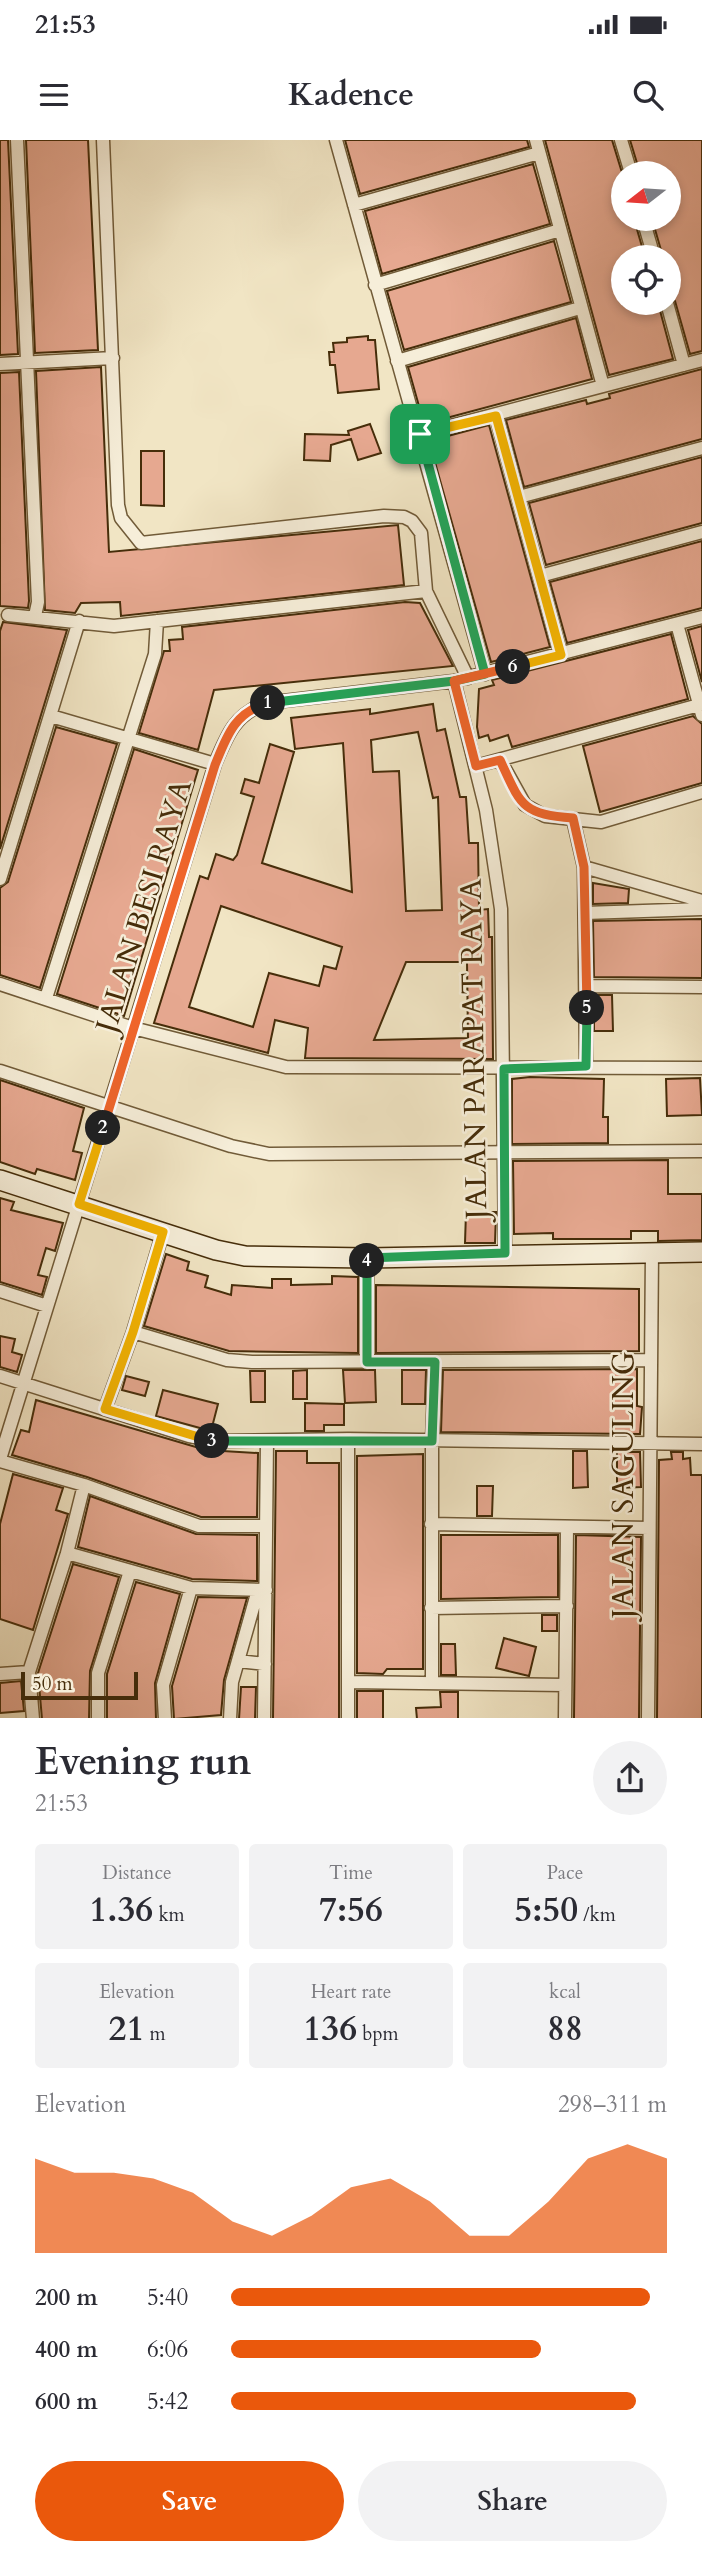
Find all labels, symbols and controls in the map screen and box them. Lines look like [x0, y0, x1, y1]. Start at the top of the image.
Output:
text: 21:53 [35, 7, 96, 42]
text: Kadence [288, 73, 414, 117]
icon: menu [35, 76, 73, 114]
icon: search [629, 76, 667, 114]
north arrow [611, 161, 681, 231]
map controls [611, 161, 681, 315]
button: locate [611, 245, 681, 315]
pin [390, 404, 450, 464]
icon: arrive [401, 415, 439, 453]
pin: 6 [496, 650, 530, 684]
text: 6 [508, 653, 517, 679]
pin: 1 [250, 686, 286, 720]
text: 1 [263, 689, 272, 715]
street label: JALAN BESI RAYA [85, 774, 202, 1041]
street label: JALAN PARAPAT RAYA [451, 878, 498, 1224]
pin: 5 [570, 990, 604, 1026]
text: 5 [582, 994, 591, 1020]
pin: 2 [86, 1110, 120, 1146]
text: 2 [98, 1114, 107, 1140]
pin: 4 [350, 1244, 384, 1278]
text: 4 [362, 1247, 371, 1273]
street label: JALAN SAGULING [603, 1351, 644, 1622]
pin: 3 [194, 1424, 230, 1458]
text: 3 [207, 1427, 216, 1453]
scale bar [21, 1670, 138, 1701]
text: 50 m [32, 1671, 73, 1697]
text: Evening run [35, 1736, 251, 1788]
button: share [593, 1741, 667, 1815]
text: 21:53 [35, 1788, 88, 1819]
text: Distance [102, 1860, 172, 1886]
text: Time [329, 1860, 373, 1886]
text: Pace [547, 1860, 583, 1886]
text: 1.36 [89, 1886, 153, 1934]
text: 7:56 [319, 1886, 383, 1934]
text: 5:50 [514, 1886, 578, 1934]
text: km [153, 1902, 185, 1928]
text: /km [578, 1902, 616, 1928]
text: Elevation [99, 1979, 175, 2005]
text: Heart rate [311, 1979, 391, 2005]
text: kcal [549, 1979, 581, 2005]
text: 21 [108, 2005, 144, 2053]
text: 136 [303, 2005, 357, 2053]
text: 88 [547, 2005, 583, 2053]
text: m [144, 2021, 166, 2047]
text: bpm [357, 2021, 399, 2047]
text: Elevation [35, 2089, 126, 2120]
text: 298–311 m [558, 2089, 667, 2120]
text: 200 m [35, 2282, 98, 2313]
text: 5:40 [147, 2282, 188, 2313]
text: 400 m [35, 2334, 98, 2365]
text: 6:06 [147, 2334, 188, 2365]
text: 600 m [35, 2386, 98, 2417]
text: 5:42 [147, 2386, 188, 2417]
button: Save [35, 2461, 344, 2541]
button: Share [358, 2461, 667, 2541]

